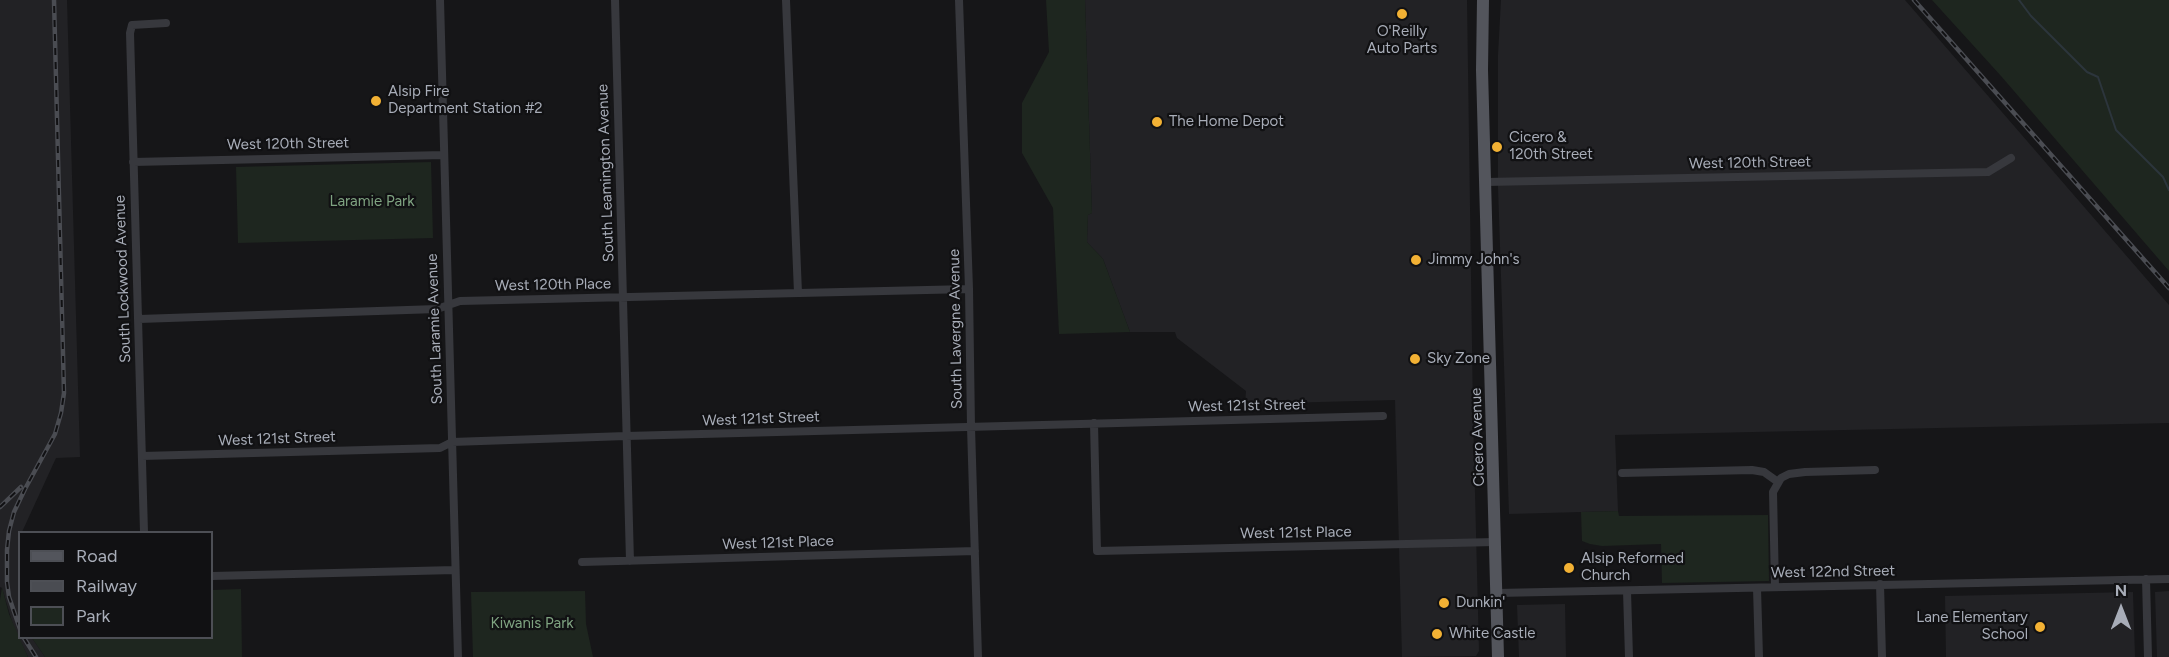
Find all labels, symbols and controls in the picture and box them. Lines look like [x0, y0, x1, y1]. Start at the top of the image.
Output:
marker: O'Reilly Auto Parts [1395, 7, 1409, 21]
place label: O'Reilly Auto Parts [1367, 23, 1437, 58]
place label: Alsip Fire Department Station #2 [388, 83, 543, 118]
street label: South Leamington Avenue [594, 84, 618, 262]
marker: Alsip Fire Department Station #2 [369, 94, 383, 108]
place label: The Home Depot [1169, 113, 1284, 131]
marker: The Home Depot [1150, 115, 1164, 129]
place label: Cicero & 120th Street [1509, 129, 1593, 164]
street label: West 120th Street [227, 134, 349, 154]
marker: Cicero & 120th Street [1490, 140, 1504, 154]
street label: West 120th Street [1689, 153, 1811, 173]
park label: Laramie Park [330, 193, 414, 211]
street label: South Lockwood Avenue [111, 195, 135, 363]
street label: South Lavergne Avenue [946, 249, 966, 409]
place label: Jimmy John's [1428, 251, 1519, 269]
street label: South Laramie Avenue [423, 253, 447, 405]
marker: Jimmy John's [1409, 253, 1423, 267]
street label: West 120th Place [495, 275, 611, 295]
place label: Sky Zone [1427, 350, 1490, 368]
marker: Sky Zone [1408, 352, 1422, 366]
street label: Cicero Avenue [1467, 387, 1489, 487]
street label: West 121st Street [1188, 396, 1306, 416]
street label: West 121st Street [702, 408, 820, 430]
street label: West 121st Street [218, 428, 336, 450]
street label: West 121st Place [1240, 523, 1352, 543]
legend [18, 531, 213, 639]
street label: West 121st Place [722, 532, 834, 554]
text: Road [76, 545, 117, 567]
place label: Alsip Reformed Church [1581, 550, 1684, 585]
marker: Alsip Reformed Church [1562, 561, 1576, 575]
street label: West 122nd Street [1771, 562, 1895, 582]
text: Railway [76, 575, 137, 597]
north arrow [2091, 579, 2151, 639]
text: N [2115, 581, 2127, 600]
place label: Dunkin' [1456, 594, 1505, 612]
marker: Dunkin' [1437, 596, 1451, 610]
text: Park [76, 605, 110, 627]
place label: Lane Elementary School [1916, 609, 2028, 644]
park label: Kiwanis Park [491, 615, 573, 633]
marker: Lane Elementary School [2033, 620, 2047, 634]
place label: White Castle [1449, 625, 1535, 643]
marker: White Castle [1430, 627, 1444, 641]

